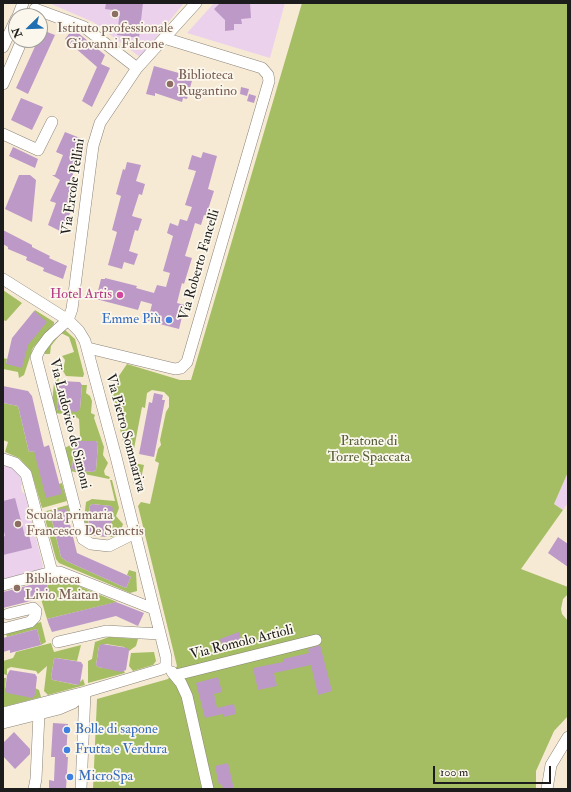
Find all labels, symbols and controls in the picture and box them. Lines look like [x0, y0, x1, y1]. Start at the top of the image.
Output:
north arrow [8, 8, 48, 48]
marker: Istituto professionale Giovanni Falcone [110, 9, 120, 19]
place label: Istituto professionale Giovanni Falcone [57, 21, 173, 54]
text: N [10, 25, 25, 40]
place label: Biblioteca Rugantino [178, 68, 237, 100]
marker: Biblioteca Rugantino [165, 79, 175, 89]
street label: Via Ercole Pellini [59, 137, 89, 237]
street label: Via Roberto Fancelli [176, 208, 224, 322]
place label: Hotel Artis [50, 287, 112, 303]
marker: Hotel Artis [115, 290, 125, 300]
place label: Emme Più [101, 312, 161, 328]
marker: Emme Più [164, 315, 174, 325]
street label: Via Ludovico de Simoni [45, 357, 93, 491]
street label: Via Pietro Sommariva [101, 372, 149, 494]
park label: Pratone di Torre Spaccata [328, 434, 410, 466]
place label: Scuola primaria Francesco De Sanctis [26, 508, 144, 540]
marker: Scuola primaria Francesco De Sanctis [13, 519, 23, 529]
place label: Biblioteca Livio Maitan [25, 572, 99, 604]
marker: Biblioteca Livio Maitan [12, 583, 22, 593]
street label: Via Romolo Artioli [189, 622, 295, 664]
place label: Bolle di sapone [75, 722, 158, 738]
marker: Bolle di sapone [62, 725, 72, 735]
place label: Frutta e Verdura [75, 742, 167, 758]
marker: Frutta e Verdura [62, 745, 72, 755]
scale bar [435, 758, 553, 784]
text: 100 m [440, 765, 468, 780]
place label: MicroSpa [78, 769, 133, 785]
marker: MicroSpa [65, 772, 75, 782]

